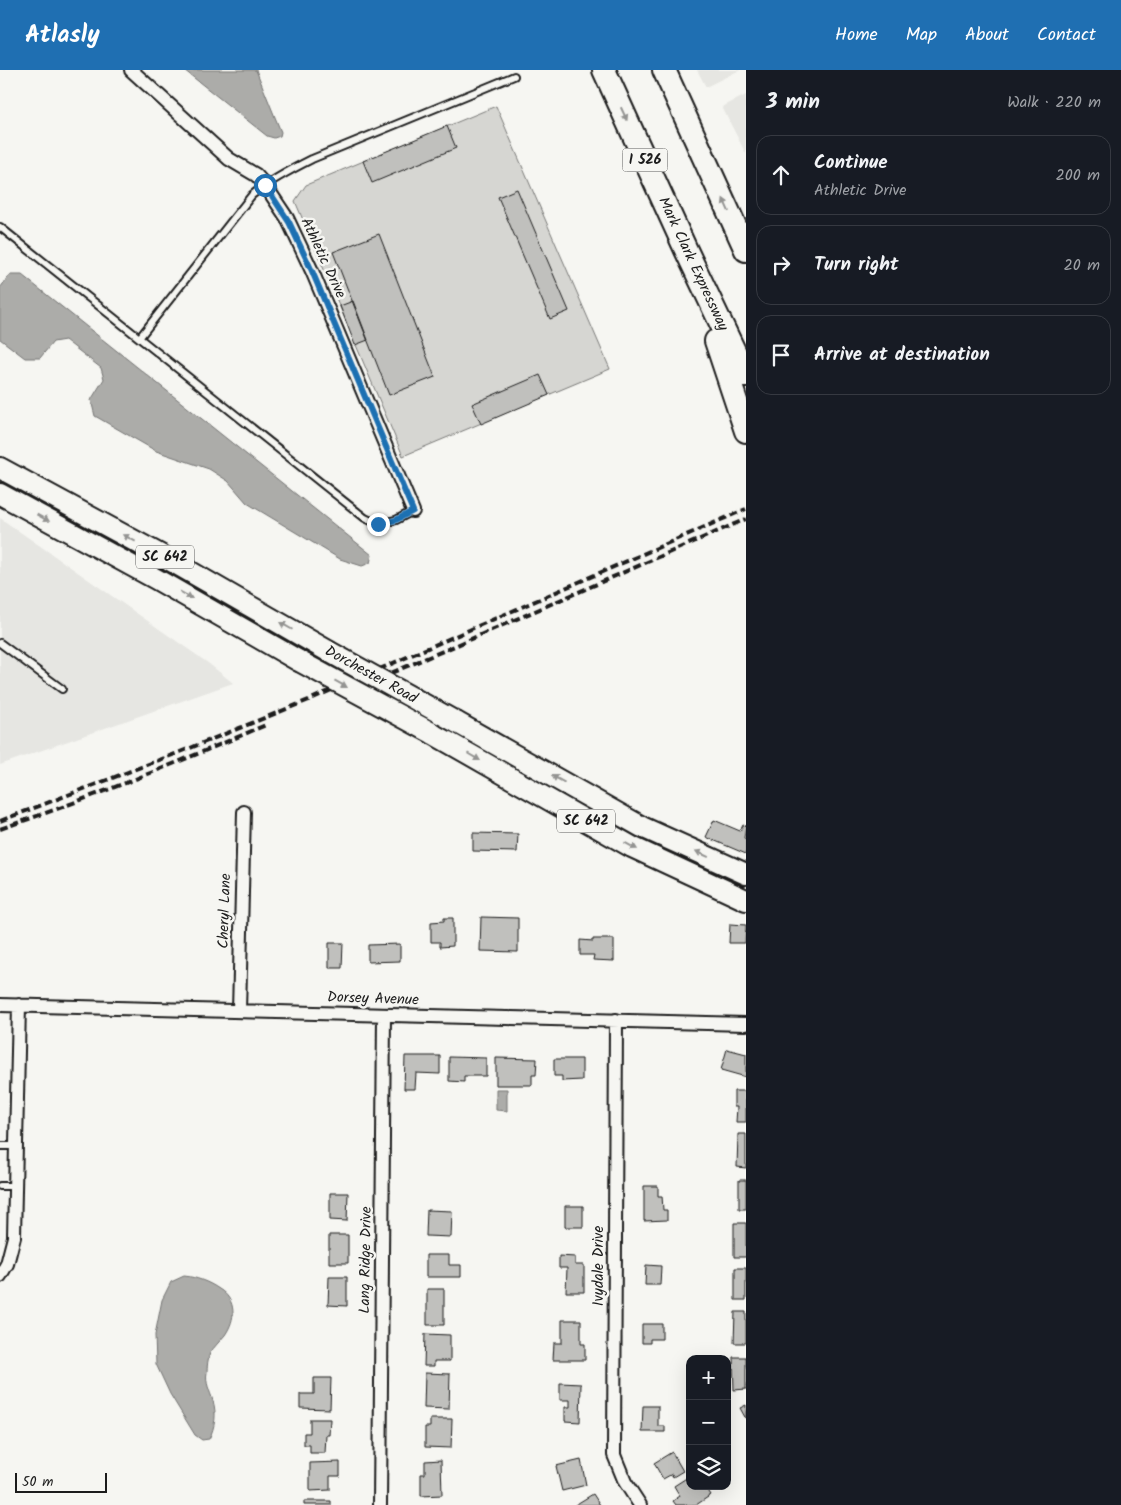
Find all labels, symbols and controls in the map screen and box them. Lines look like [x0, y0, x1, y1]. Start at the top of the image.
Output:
text: Atlasly [25, 16, 100, 55]
text: Home [835, 21, 878, 50]
text: Map [906, 21, 937, 50]
text: About [965, 21, 1009, 50]
text: Contact [1037, 21, 1096, 50]
text: 3 min [766, 86, 820, 119]
text: Walk · 220 m [1007, 90, 1101, 115]
one-way arrow [620, 107, 628, 121]
road number: I 526 [622, 148, 668, 172]
text: Continue [814, 148, 887, 178]
icon: ahead [767, 161, 795, 189]
text: 200 m [1056, 163, 1100, 188]
route start [254, 174, 277, 197]
text: Athletic Drive [814, 178, 907, 203]
street label: Mark Clark Expressway [651, 193, 735, 336]
one-way arrow [722, 198, 730, 212]
street label: Athletic Drive [294, 214, 352, 303]
text: Turn right [814, 250, 899, 280]
icon: right [767, 251, 795, 279]
text: 20 m [1064, 253, 1100, 278]
text: Arrive at destination [814, 340, 990, 370]
icon: arrive [767, 341, 795, 369]
one-way arrow [36, 513, 50, 522]
route end [367, 513, 390, 536]
one-way arrow [122, 534, 136, 542]
road number: SC 642 [136, 546, 194, 568]
one-way arrow [179, 591, 192, 600]
one-way arrow [279, 622, 292, 631]
street label: Dorchester Road [320, 640, 422, 711]
one-way arrow [334, 680, 349, 688]
one-way arrow [467, 753, 481, 762]
one-way arrow [550, 775, 565, 783]
road number: SC 642 [557, 809, 615, 832]
one-way arrow [623, 842, 638, 850]
one-way arrow [695, 849, 709, 857]
street label: Cheryl Lane [212, 873, 238, 949]
street label: Dorsey Avenue [327, 985, 420, 1013]
street label: Lang Ridge Drive [353, 1206, 379, 1314]
street label: Ivydale Drive [587, 1226, 611, 1306]
map controls [686, 1355, 731, 1490]
button: + [686, 1355, 731, 1400]
button: − [686, 1400, 731, 1445]
button: layers [686, 1445, 731, 1490]
scale bar [15, 1470, 108, 1493]
text: 50 m [22, 1471, 53, 1493]

